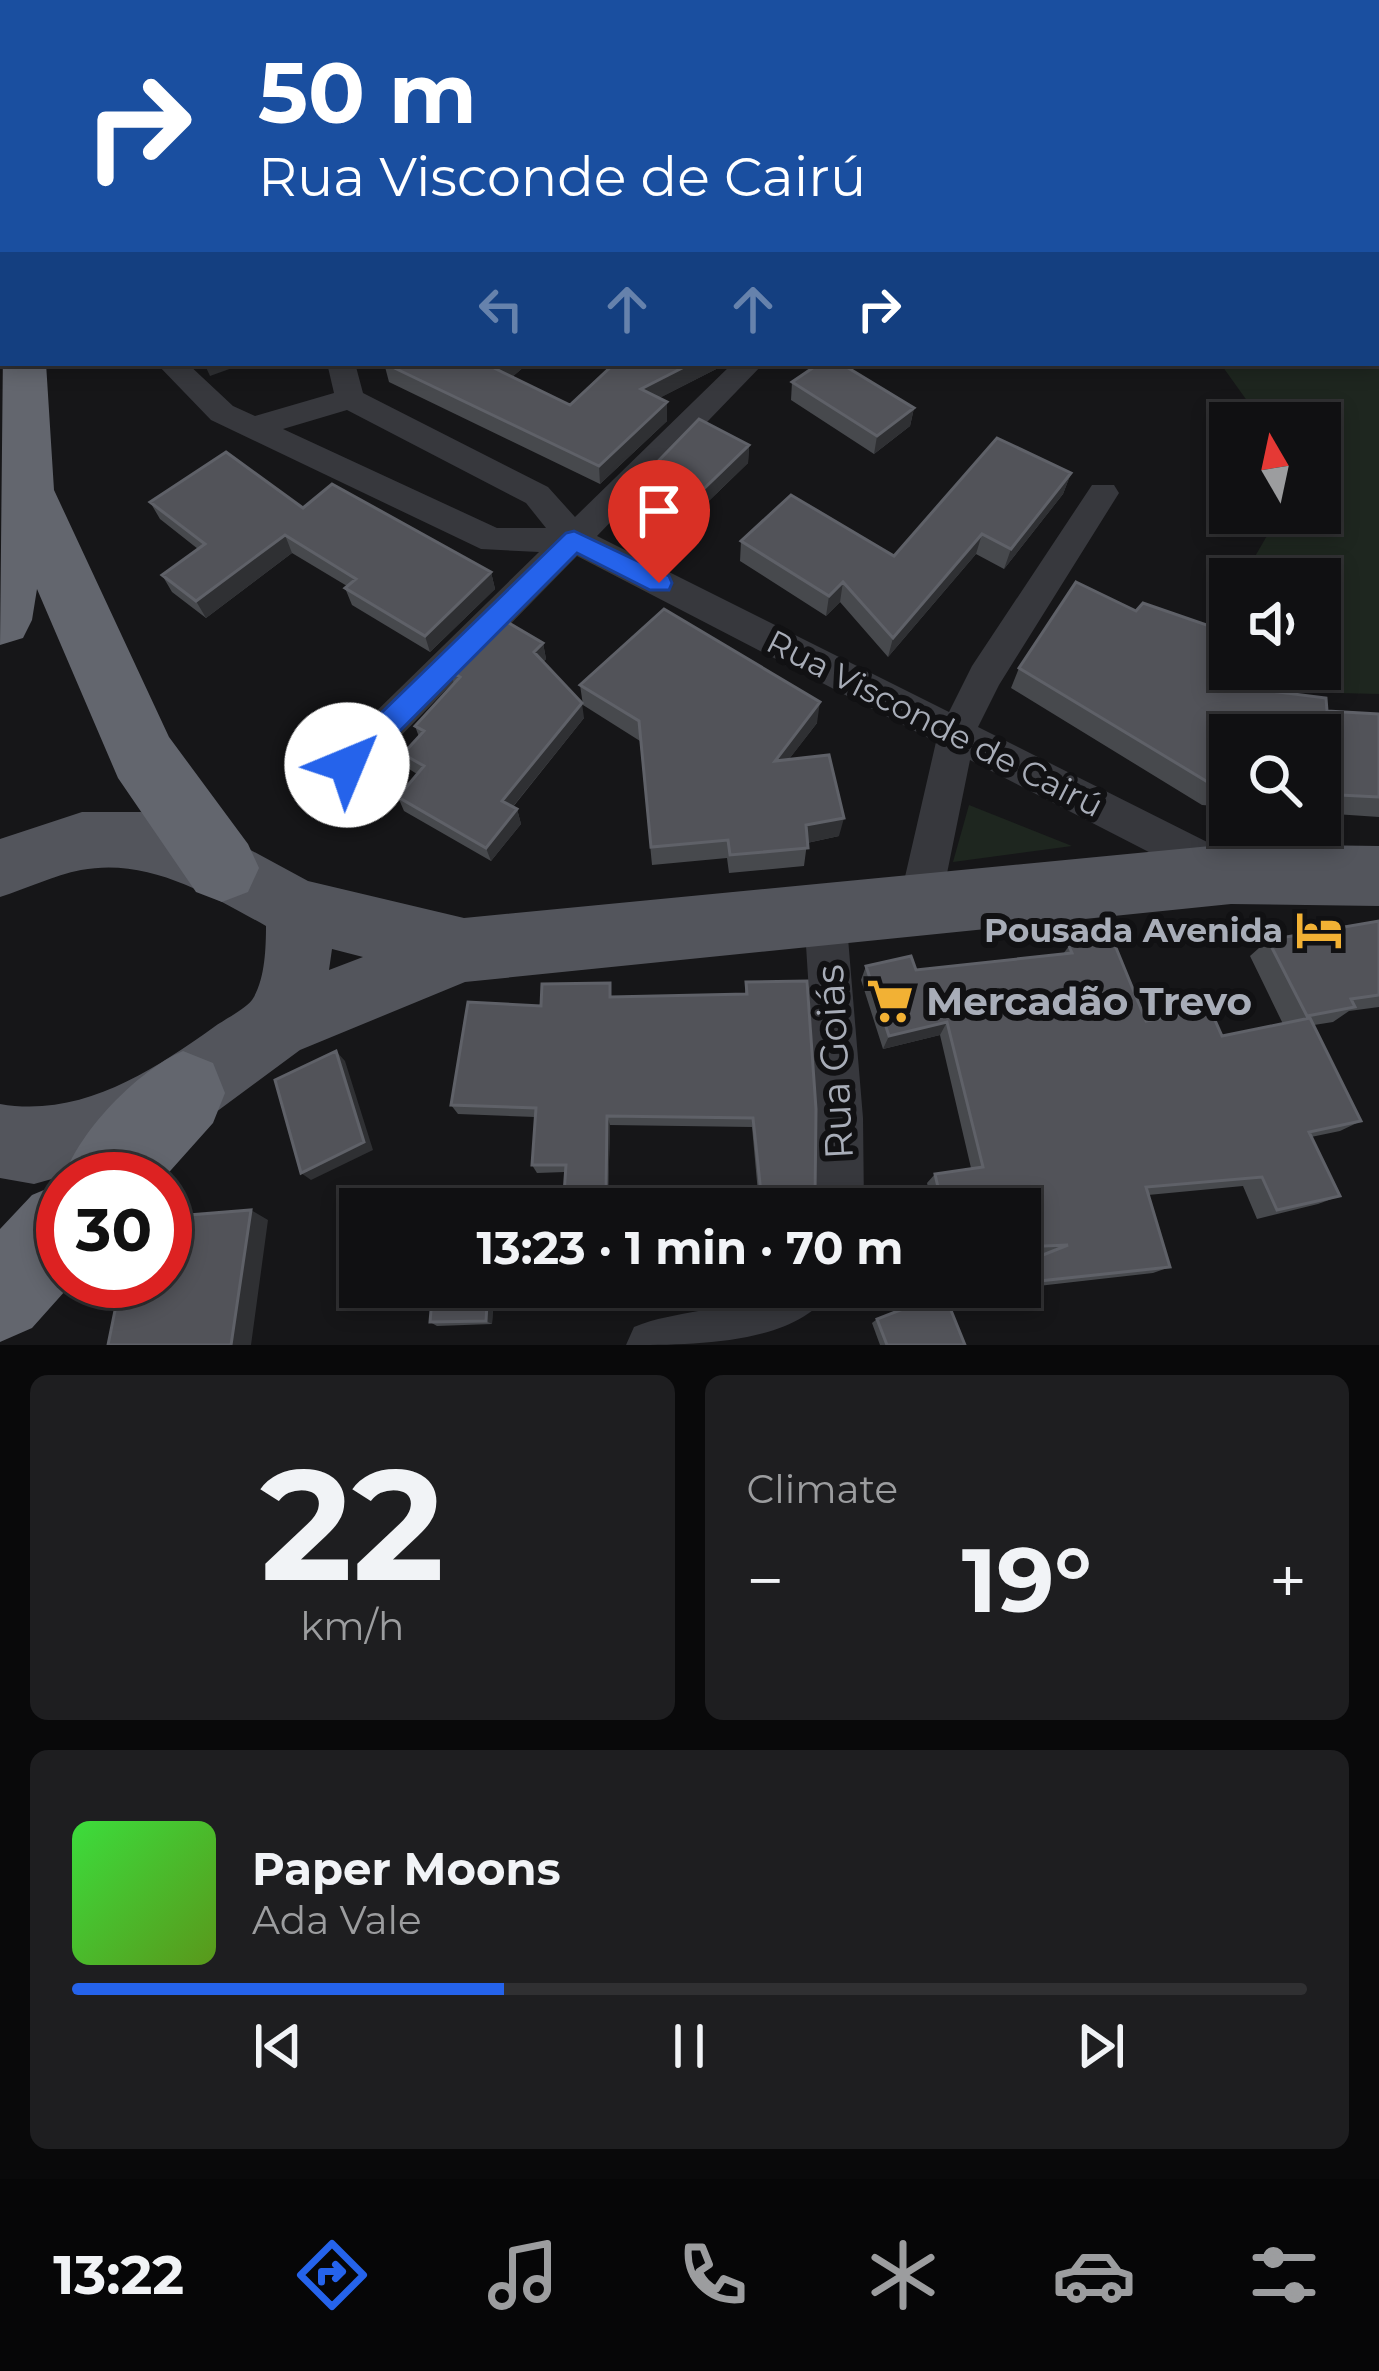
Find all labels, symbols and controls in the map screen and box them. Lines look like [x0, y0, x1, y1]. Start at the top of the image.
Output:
text: 50 m [258, 42, 477, 144]
icon: right [60, 48, 216, 204]
text: Rua Visconde de Cairú [258, 144, 866, 210]
icon: left [468, 276, 534, 342]
icon: ahead [594, 276, 660, 342]
icon: ahead [720, 276, 786, 342]
icon: right [846, 276, 912, 342]
north arrow [1209, 402, 1341, 534]
map controls [1209, 402, 1341, 846]
pin [608, 460, 710, 583]
icon: arrive [626, 478, 692, 544]
button: sound [1209, 558, 1341, 690]
street label: Rua Visconde de Cairú [760, 621, 1110, 825]
position arrow [284, 702, 410, 828]
button: search [1209, 714, 1341, 846]
hotel icon: Pousada Avenida [1294, 905, 1344, 955]
place label: Pousada Avenida [984, 910, 1283, 950]
street label: Rua Goiás [805, 963, 863, 1161]
supermarket icon: Mercadão Trevo [865, 976, 915, 1026]
place label: Mercadão Trevo [926, 977, 1252, 1025]
speed limit sign: 30 [36, 1152, 192, 1308]
text: 13:23 · 1 min · 70 m [476, 1220, 904, 1275]
text: 22 [260, 1429, 444, 1619]
text: Climate [747, 1465, 898, 1513]
text: 19° [962, 1525, 1092, 1635]
text: − [747, 1540, 784, 1621]
text: + [1269, 1540, 1307, 1621]
text: km/h [300, 1602, 404, 1650]
text: Paper Moons [252, 1841, 561, 1896]
text: Ada Vale [252, 1896, 422, 1944]
icon: previous [245, 2013, 311, 2079]
icon: pause [656, 2013, 722, 2079]
icon: next [1068, 2013, 1134, 2079]
icon: directions [290, 2233, 374, 2317]
icon: music [481, 2233, 565, 2317]
icon: phone [671, 2233, 755, 2317]
icon: climate [861, 2233, 945, 2317]
icon: car [1052, 2233, 1136, 2317]
icon: filters [1242, 2233, 1326, 2317]
text: 13:22 [53, 2242, 184, 2308]

